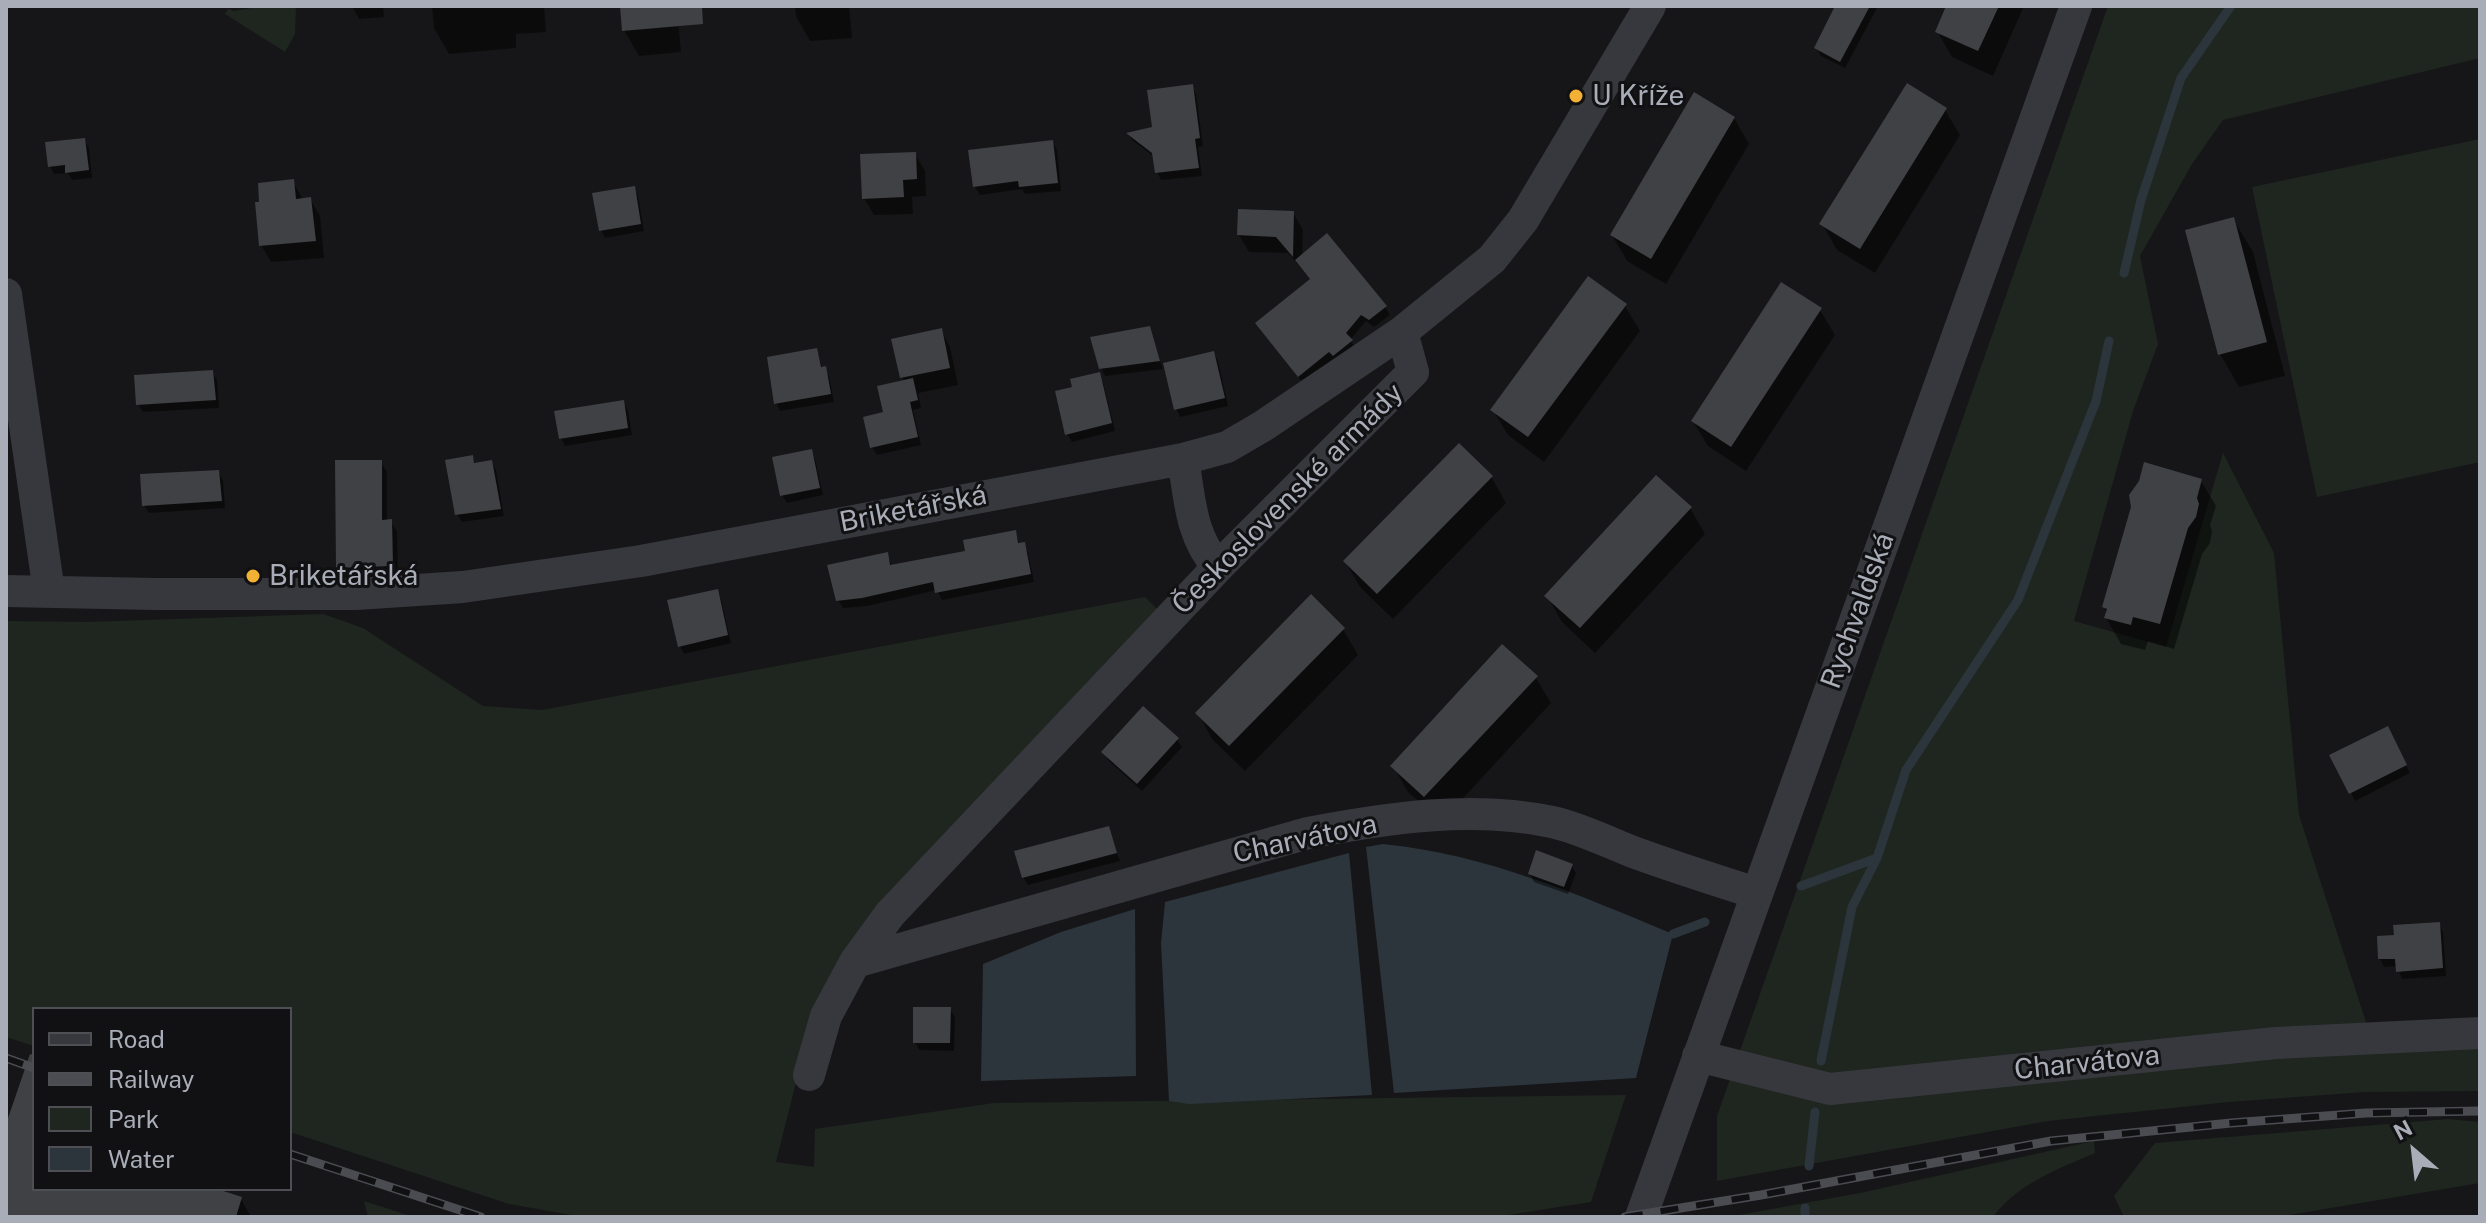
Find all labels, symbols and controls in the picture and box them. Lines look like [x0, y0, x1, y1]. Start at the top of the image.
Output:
place label: U Kříže [1592, 79, 1684, 113]
marker: U Kříže [1567, 87, 1585, 105]
street label: Československé armády [1166, 377, 1410, 621]
street label: Briketářská [837, 478, 989, 540]
street label: Rychvaldská [1814, 529, 1902, 693]
place label: Briketářská [269, 559, 418, 593]
marker: Briketářská [244, 567, 262, 585]
street label: Charvátova [1230, 807, 1380, 871]
legend [32, 1007, 292, 1191]
text: Road [108, 1025, 165, 1053]
street label: Charvátova [2013, 1039, 2161, 1087]
text: Railway [108, 1065, 194, 1093]
text: Park [108, 1105, 159, 1133]
north arrow [2374, 1111, 2454, 1191]
text: N [2389, 1114, 2416, 1145]
text: Water [108, 1145, 175, 1173]

